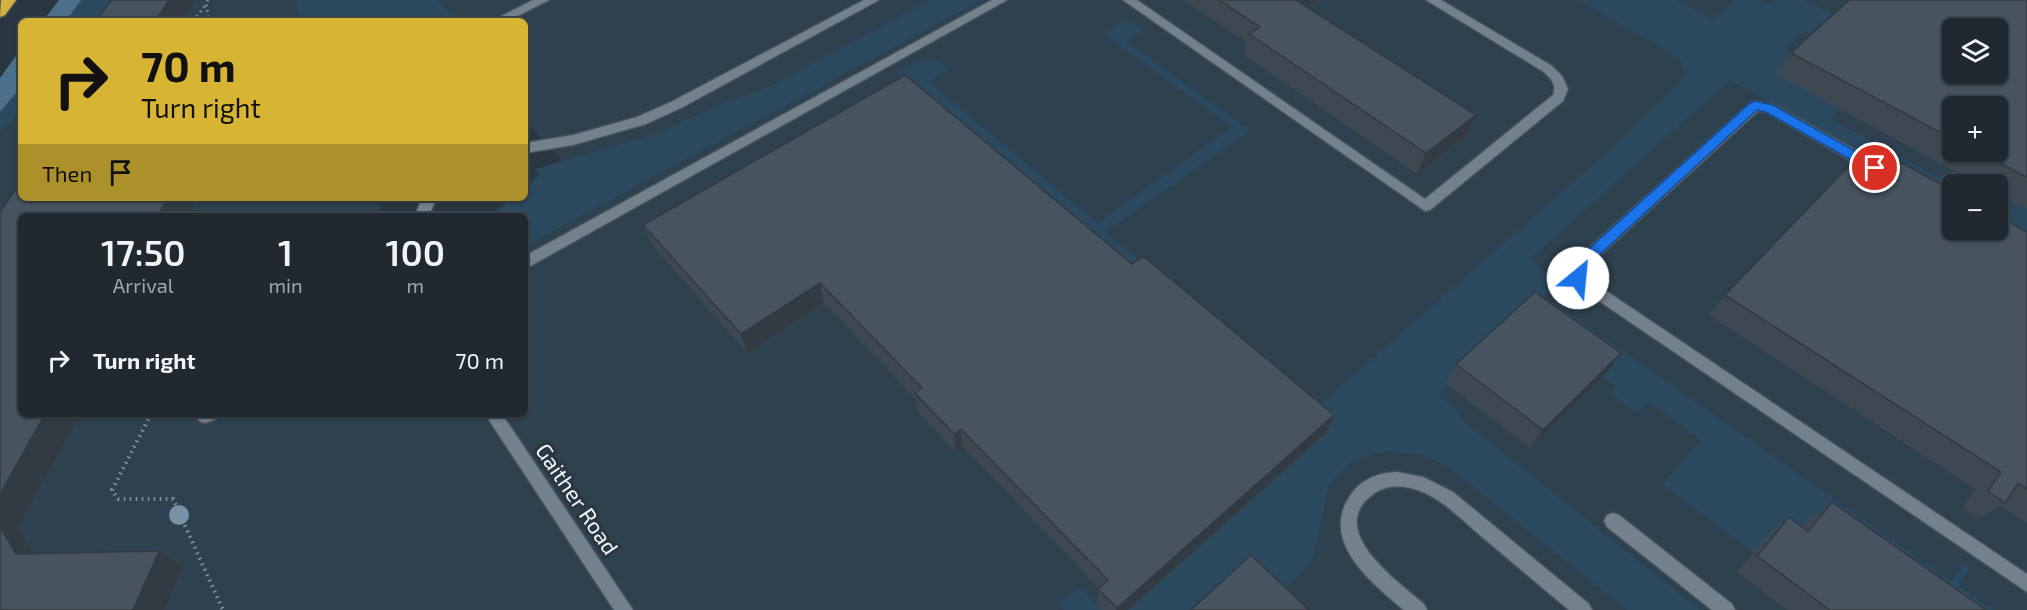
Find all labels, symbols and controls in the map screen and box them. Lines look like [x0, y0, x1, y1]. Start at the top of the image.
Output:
map controls [1942, 18, 2008, 240]
button: layers [1942, 18, 2008, 84]
text: 70 m [141, 40, 236, 90]
icon: right [42, 42, 120, 120]
text: Turn right [141, 91, 261, 123]
button: + [1942, 96, 2008, 162]
pin [1849, 142, 1900, 193]
icon: arrive [1858, 151, 1891, 184]
icon: arrive [104, 156, 137, 189]
text: Then [42, 160, 92, 186]
button: − [1942, 174, 2008, 240]
text: 17:50 [101, 230, 186, 273]
text: 1 [278, 230, 293, 273]
text: 100 [385, 230, 445, 273]
position arrow [1546, 246, 1610, 310]
text: Arrival [113, 273, 174, 297]
text: min [268, 273, 303, 297]
text: m [407, 273, 424, 297]
icon: right [42, 344, 75, 377]
text: Turn right [93, 347, 195, 373]
text: 70 m [455, 347, 504, 373]
street label: Gaither Road [531, 438, 624, 559]

